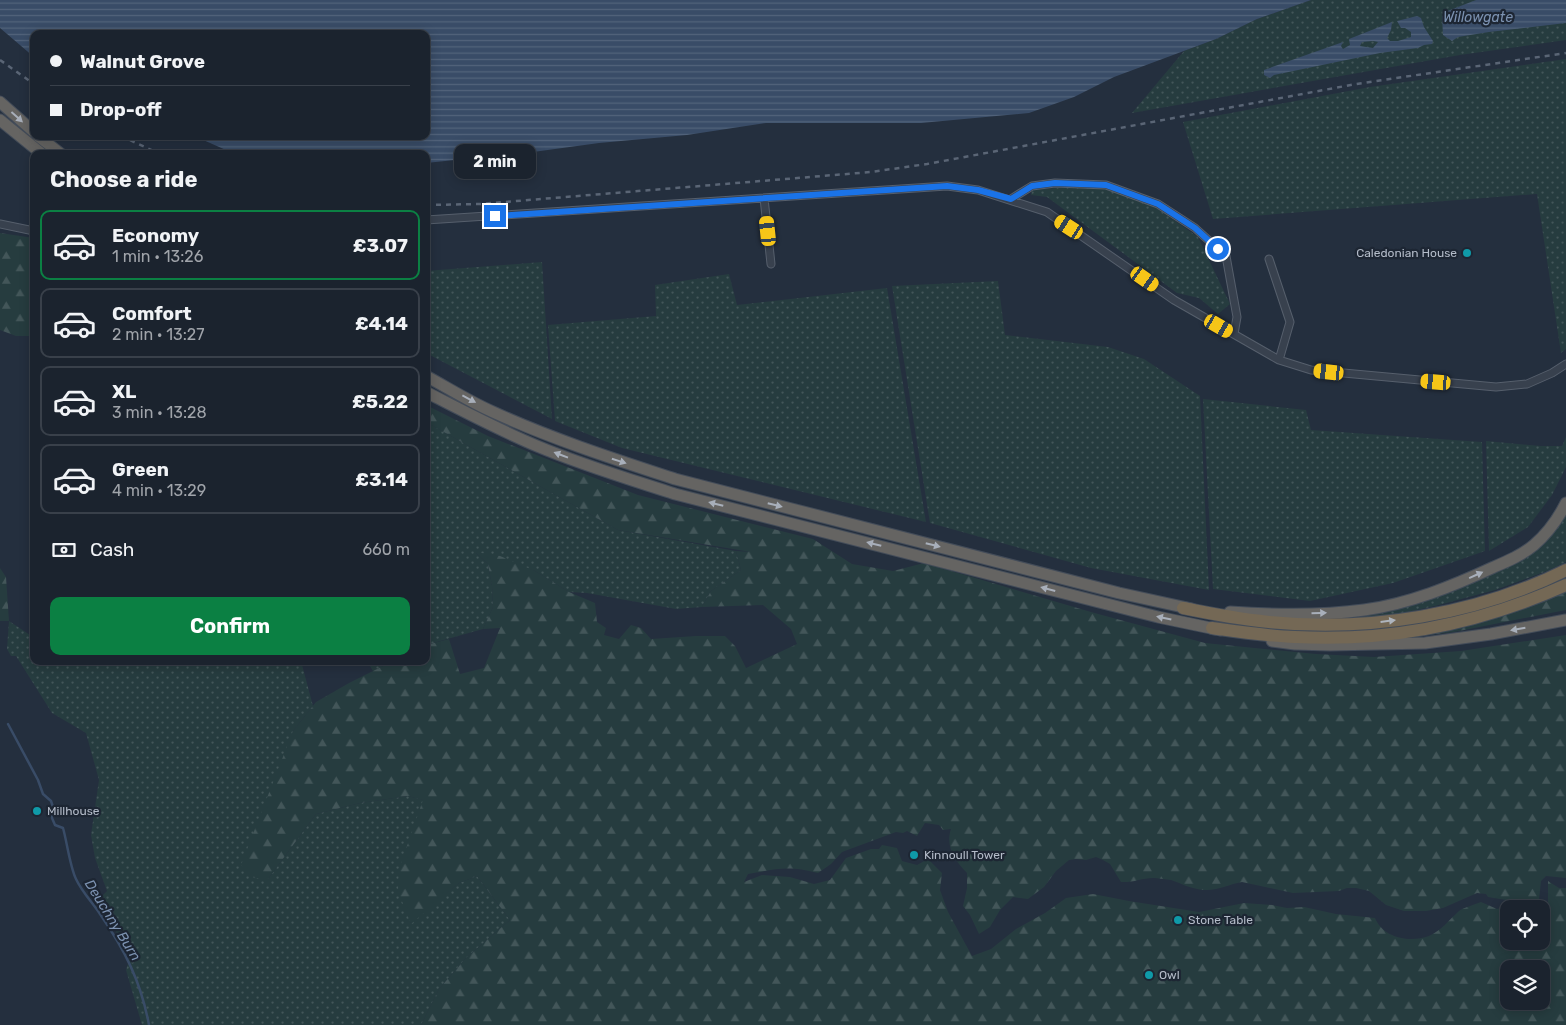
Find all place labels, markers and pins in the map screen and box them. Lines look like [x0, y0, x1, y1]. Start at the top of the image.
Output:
place label: Caledonian House [1356, 246, 1457, 260]
marker: Caledonian House [1461, 247, 1473, 259]
place label: Millhouse [47, 804, 100, 818]
marker: Millhouse [31, 805, 43, 817]
place label: Kinnoull Tower [924, 848, 1005, 862]
marker: Kinnoull Tower [908, 849, 920, 861]
place label: Stone Table [1188, 913, 1253, 927]
marker: Stone Table [1172, 914, 1184, 926]
place label: Owl [1159, 968, 1180, 982]
marker: Owl [1143, 969, 1155, 981]

